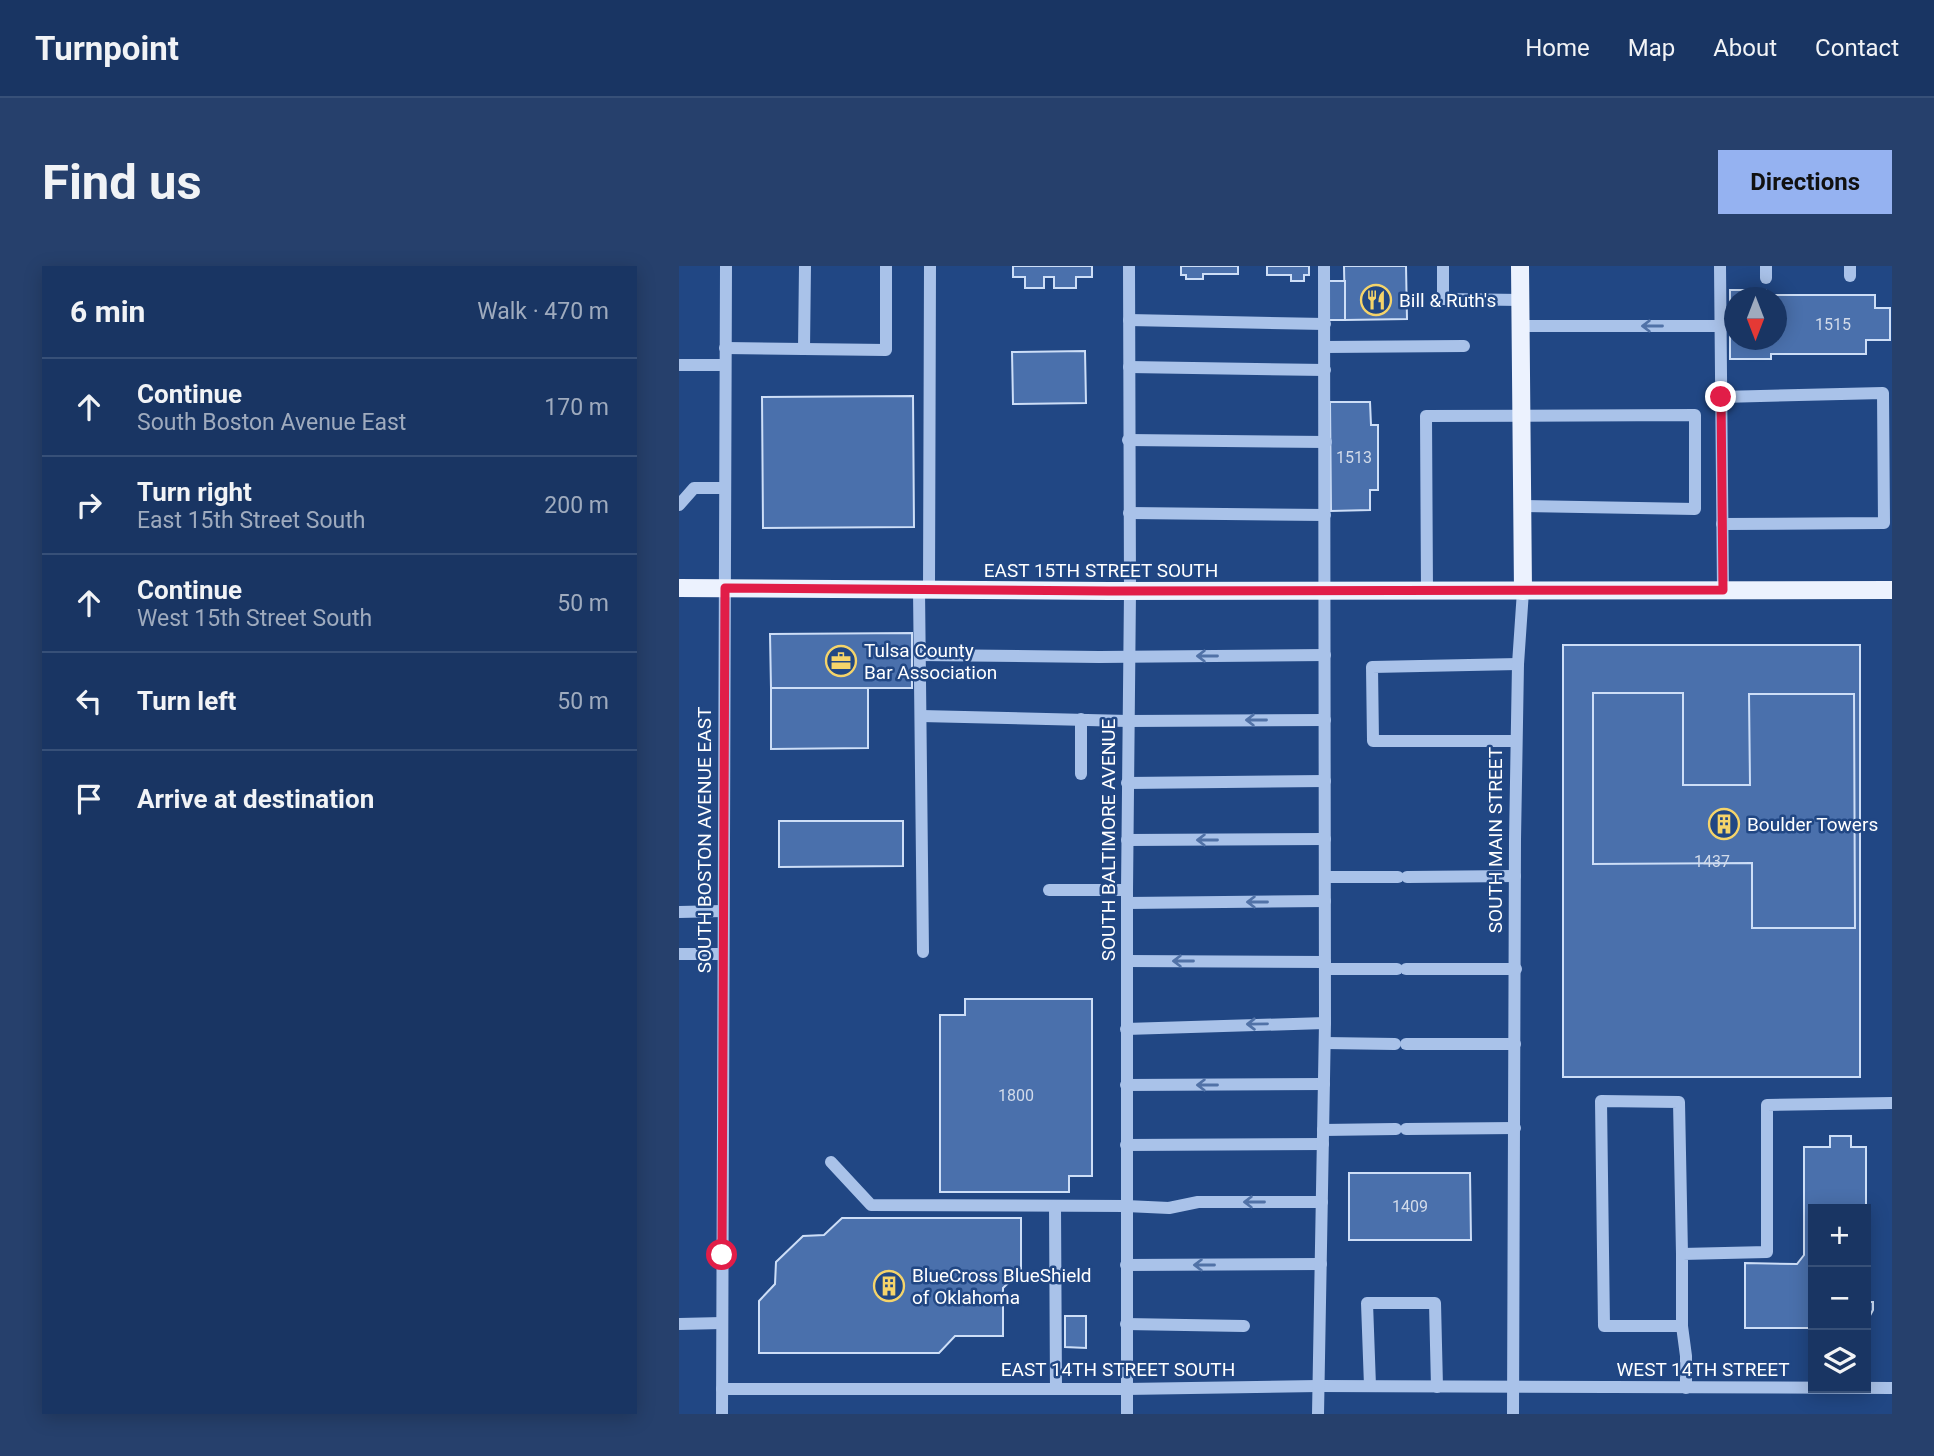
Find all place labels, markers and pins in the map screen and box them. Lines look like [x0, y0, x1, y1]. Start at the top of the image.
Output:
restaurant icon: Bill & Ruth's [1359, 283, 1393, 317]
place label: Bill & Ruth's [1399, 289, 1496, 312]
place label: Tulsa County Bar Association [864, 639, 997, 684]
office icon: Tulsa County Bar Association [824, 644, 858, 678]
building icon: Boulder Towers [1707, 807, 1741, 841]
place label: Boulder Towers [1747, 813, 1878, 836]
place label: BlueCross BlueShield of Oklahoma [912, 1264, 1092, 1309]
building icon: BlueCross BlueShield of Oklahoma [872, 1269, 906, 1303]

